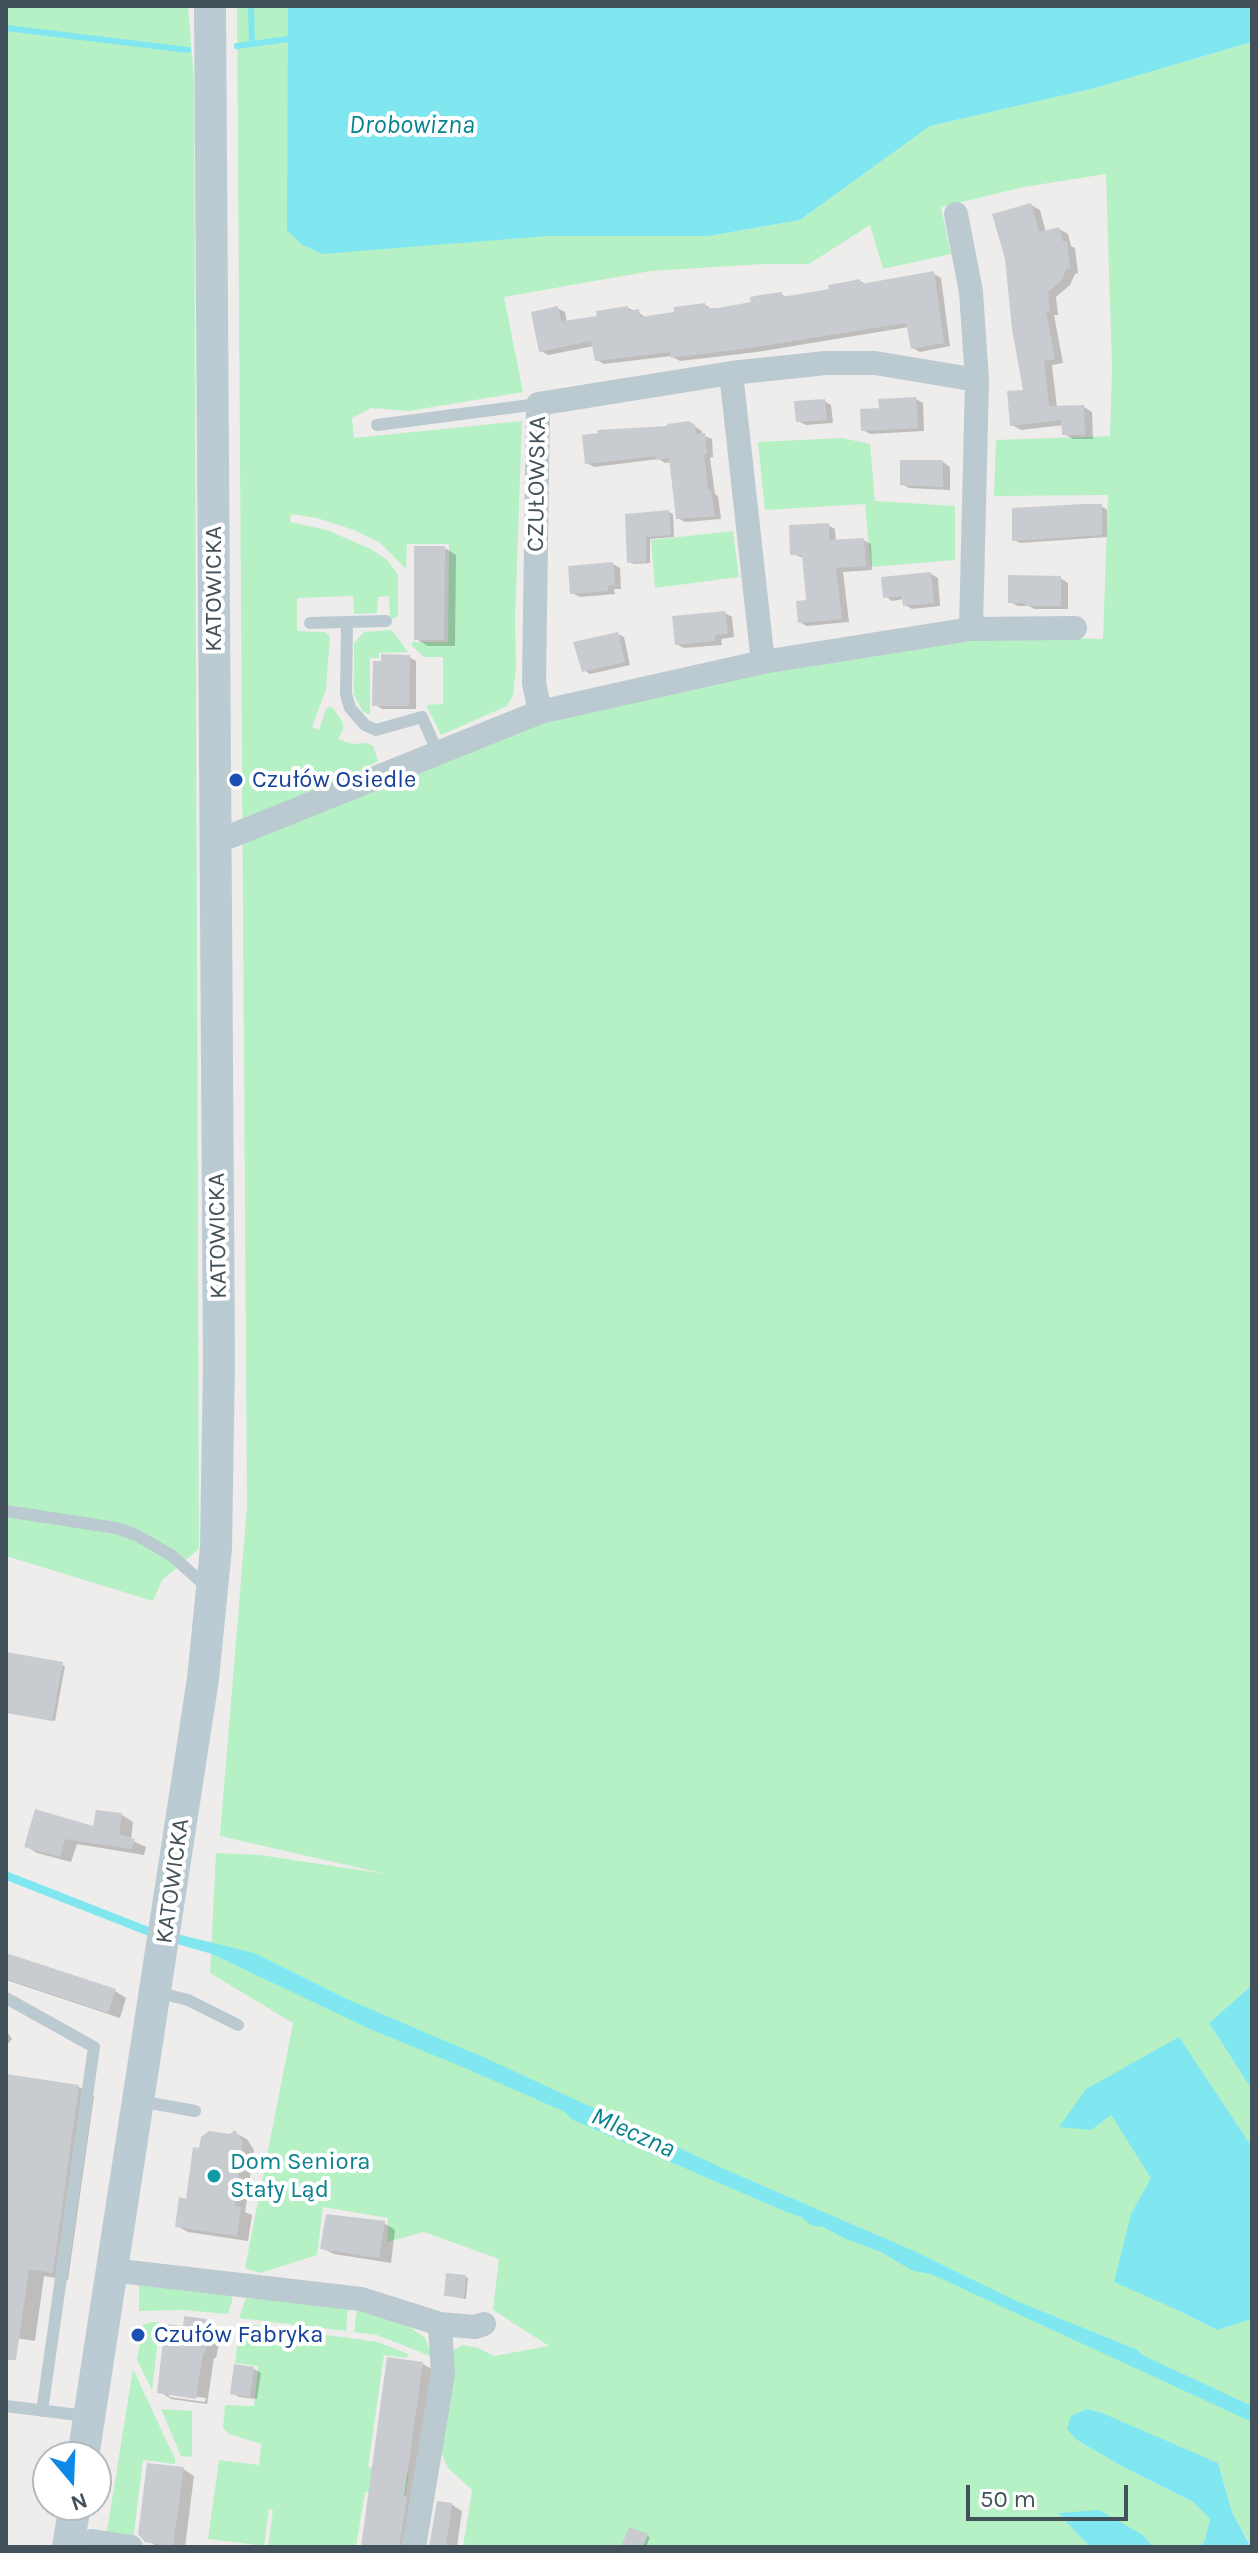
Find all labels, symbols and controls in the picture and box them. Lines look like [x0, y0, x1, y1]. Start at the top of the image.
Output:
water label: Drobowizna [349, 110, 475, 142]
street label: CZUŁOWSKA [521, 416, 553, 552]
street label: KATOWICKA [200, 526, 228, 652]
place label: Czułów Osiedle [252, 766, 416, 794]
marker: Czułów Osiedle [227, 771, 245, 789]
street label: KATOWICKA [203, 1173, 233, 1299]
street label: KATOWICKA [150, 1817, 196, 1945]
water label: Mleczna [586, 2101, 680, 2165]
place label: Dom Seniora Stały Ląd [230, 2148, 371, 2204]
marker: Dom Seniora Stały Ląd [205, 2167, 223, 2185]
place label: Czułów Fabryka [154, 2321, 324, 2349]
marker: Czułów Fabryka [129, 2326, 147, 2344]
north arrow [32, 2441, 112, 2521]
scale bar [970, 2469, 1132, 2519]
text: 50 m [980, 2485, 1036, 2513]
text: N [67, 2487, 91, 2517]

